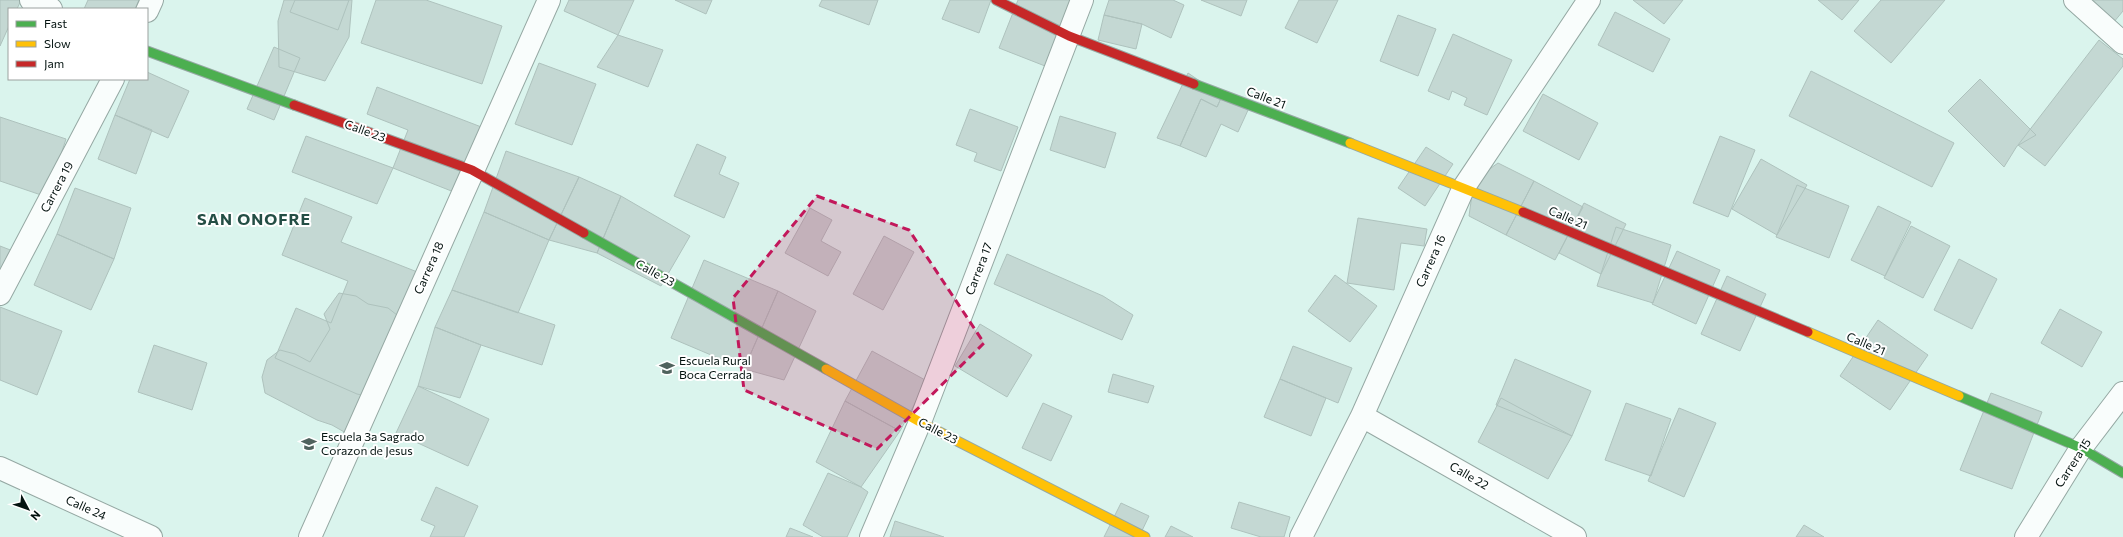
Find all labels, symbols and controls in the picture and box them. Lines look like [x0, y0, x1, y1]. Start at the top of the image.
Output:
legend [8, 8, 148, 80]
text: Fast [44, 16, 67, 30]
text: Slow [44, 36, 71, 50]
text: Jam [44, 56, 64, 71]
street label: Calle 21 [1245, 83, 1288, 111]
street label: Calle 23 [343, 116, 388, 144]
street label: Carrera 19 [37, 159, 75, 214]
street label: Calle 21 [1547, 203, 1590, 232]
district label: SAN ONOFRE [197, 209, 311, 228]
street label: Carrera 16 [1412, 232, 1448, 289]
street label: Carrera 18 [410, 239, 446, 296]
street label: Carrera 17 [962, 240, 994, 297]
street label: Calle 23 [633, 256, 678, 289]
street label: Calle 21 [1845, 329, 1888, 358]
place label: Escuela Rural Boca Cerrada [679, 353, 752, 381]
school or university icon: Escuela Rural Boca Cerrada [658, 359, 676, 377]
street label: Calle 23 [916, 414, 961, 446]
place label: Escuela 3a Sagrado Corazon de Jesus [321, 429, 424, 458]
school or university icon: Escuela 3a Sagrado Corazon de Jesus [300, 435, 318, 453]
street label: Carrera 15 [2051, 435, 2093, 490]
street label: Calle 22 [1448, 458, 1492, 492]
north arrow [8, 489, 48, 529]
street label: Calle 24 [64, 492, 109, 522]
text: N [28, 509, 44, 523]

